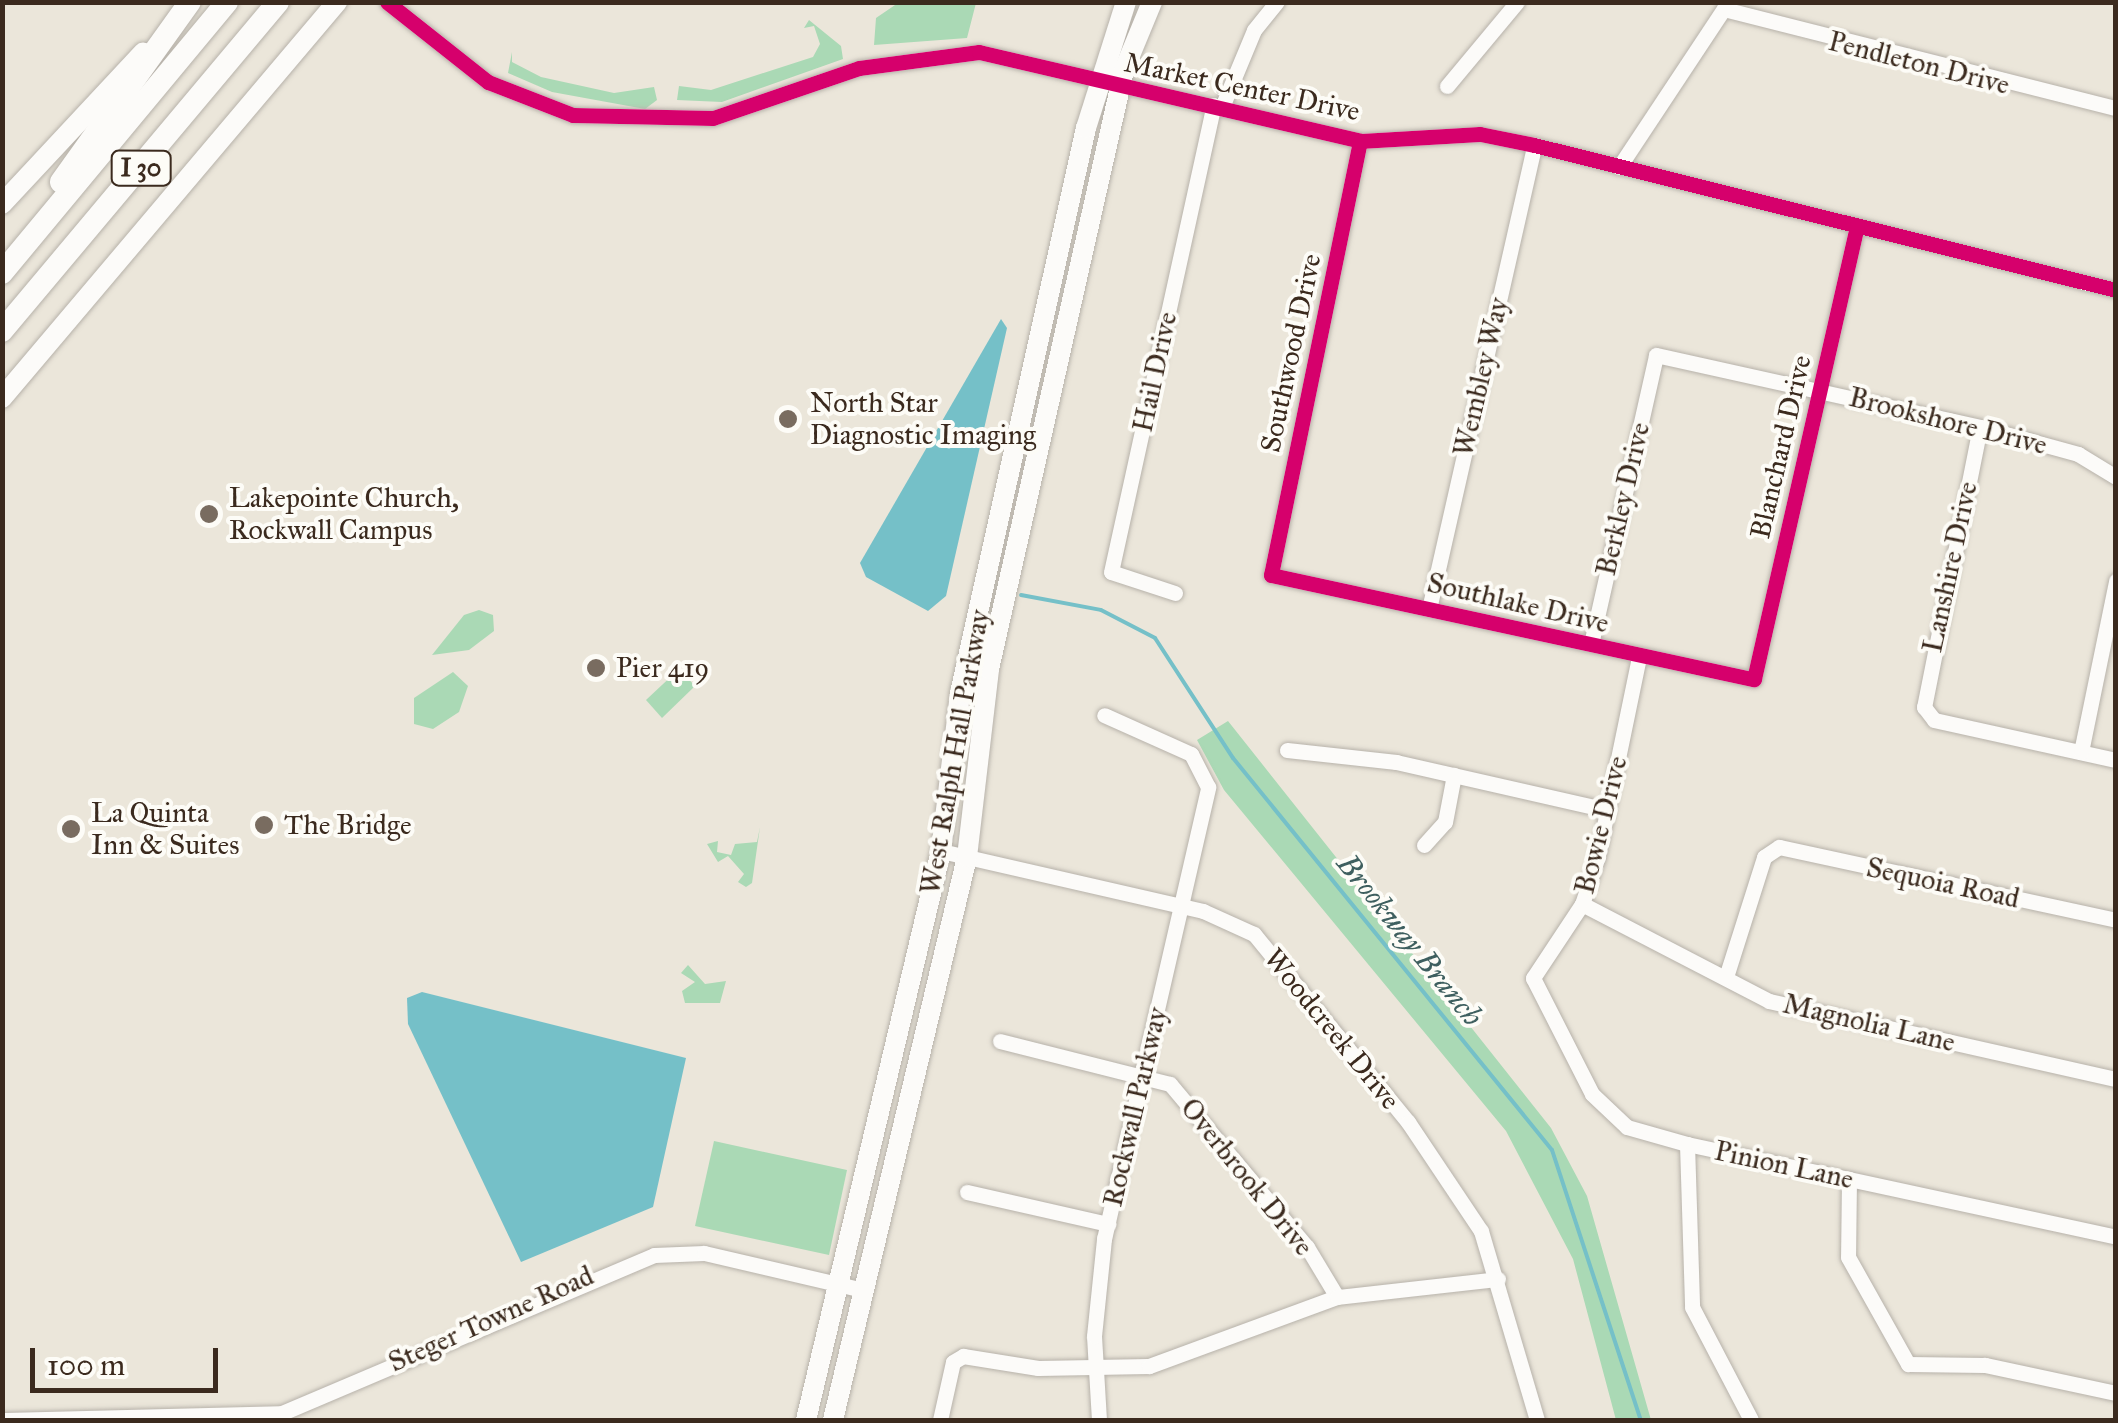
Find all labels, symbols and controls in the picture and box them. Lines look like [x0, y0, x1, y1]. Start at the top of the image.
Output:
street label: Pendleton Drive [1825, 24, 2013, 102]
street label: Market Center Drive [1121, 46, 1363, 128]
road number: I 30 [108, 148, 174, 188]
street label: Southwood Drive [1254, 251, 1328, 455]
street label: Wembley Way [1446, 294, 1516, 460]
street label: Hail Drive [1126, 309, 1184, 435]
street label: Blanchard Drive [1744, 352, 1818, 542]
street label: Brookshore Drive [1846, 380, 2050, 462]
place label: North Star Diagnostic Imaging [810, 386, 1036, 452]
marker: North Star Diagnostic Imaging [775, 406, 801, 432]
street label: Berkley Drive [1589, 419, 1657, 579]
street label: Lanshire Drive [1915, 478, 1985, 656]
place label: Lakepointe Church, Rockwall Campus [229, 481, 459, 547]
marker: Lakepointe Church, Rockwall Campus [198, 503, 220, 525]
street label: Southlake Drive [1424, 566, 1612, 640]
street label: West Ralph Hall Parkway [913, 607, 997, 897]
place label: Pier 419 [616, 651, 709, 685]
marker: Pier 419 [585, 657, 607, 679]
street label: Bowie Drive [1568, 752, 1634, 898]
place label: La Quinta Inn & Suites [91, 796, 239, 862]
place label: The Bridge [284, 808, 412, 842]
marker: The Bridge [253, 814, 275, 836]
marker: La Quinta Inn & Suites [60, 818, 82, 840]
water label: Brookway Branch [1330, 847, 1490, 1033]
street label: Sequoia Road [1863, 850, 2023, 916]
street label: Woodcreek Drive [1257, 942, 1407, 1116]
street label: Magnolia Lane [1780, 987, 1958, 1059]
street label: Rockwall Parkway [1096, 1004, 1174, 1210]
street label: Overbrook Drive [1173, 1092, 1321, 1262]
street label: Pinion Lane [1711, 1134, 1857, 1196]
street label: Steger Towne Road [383, 1259, 599, 1379]
scale bar [35, 1328, 222, 1390]
text: 100 m [47, 1347, 125, 1383]

